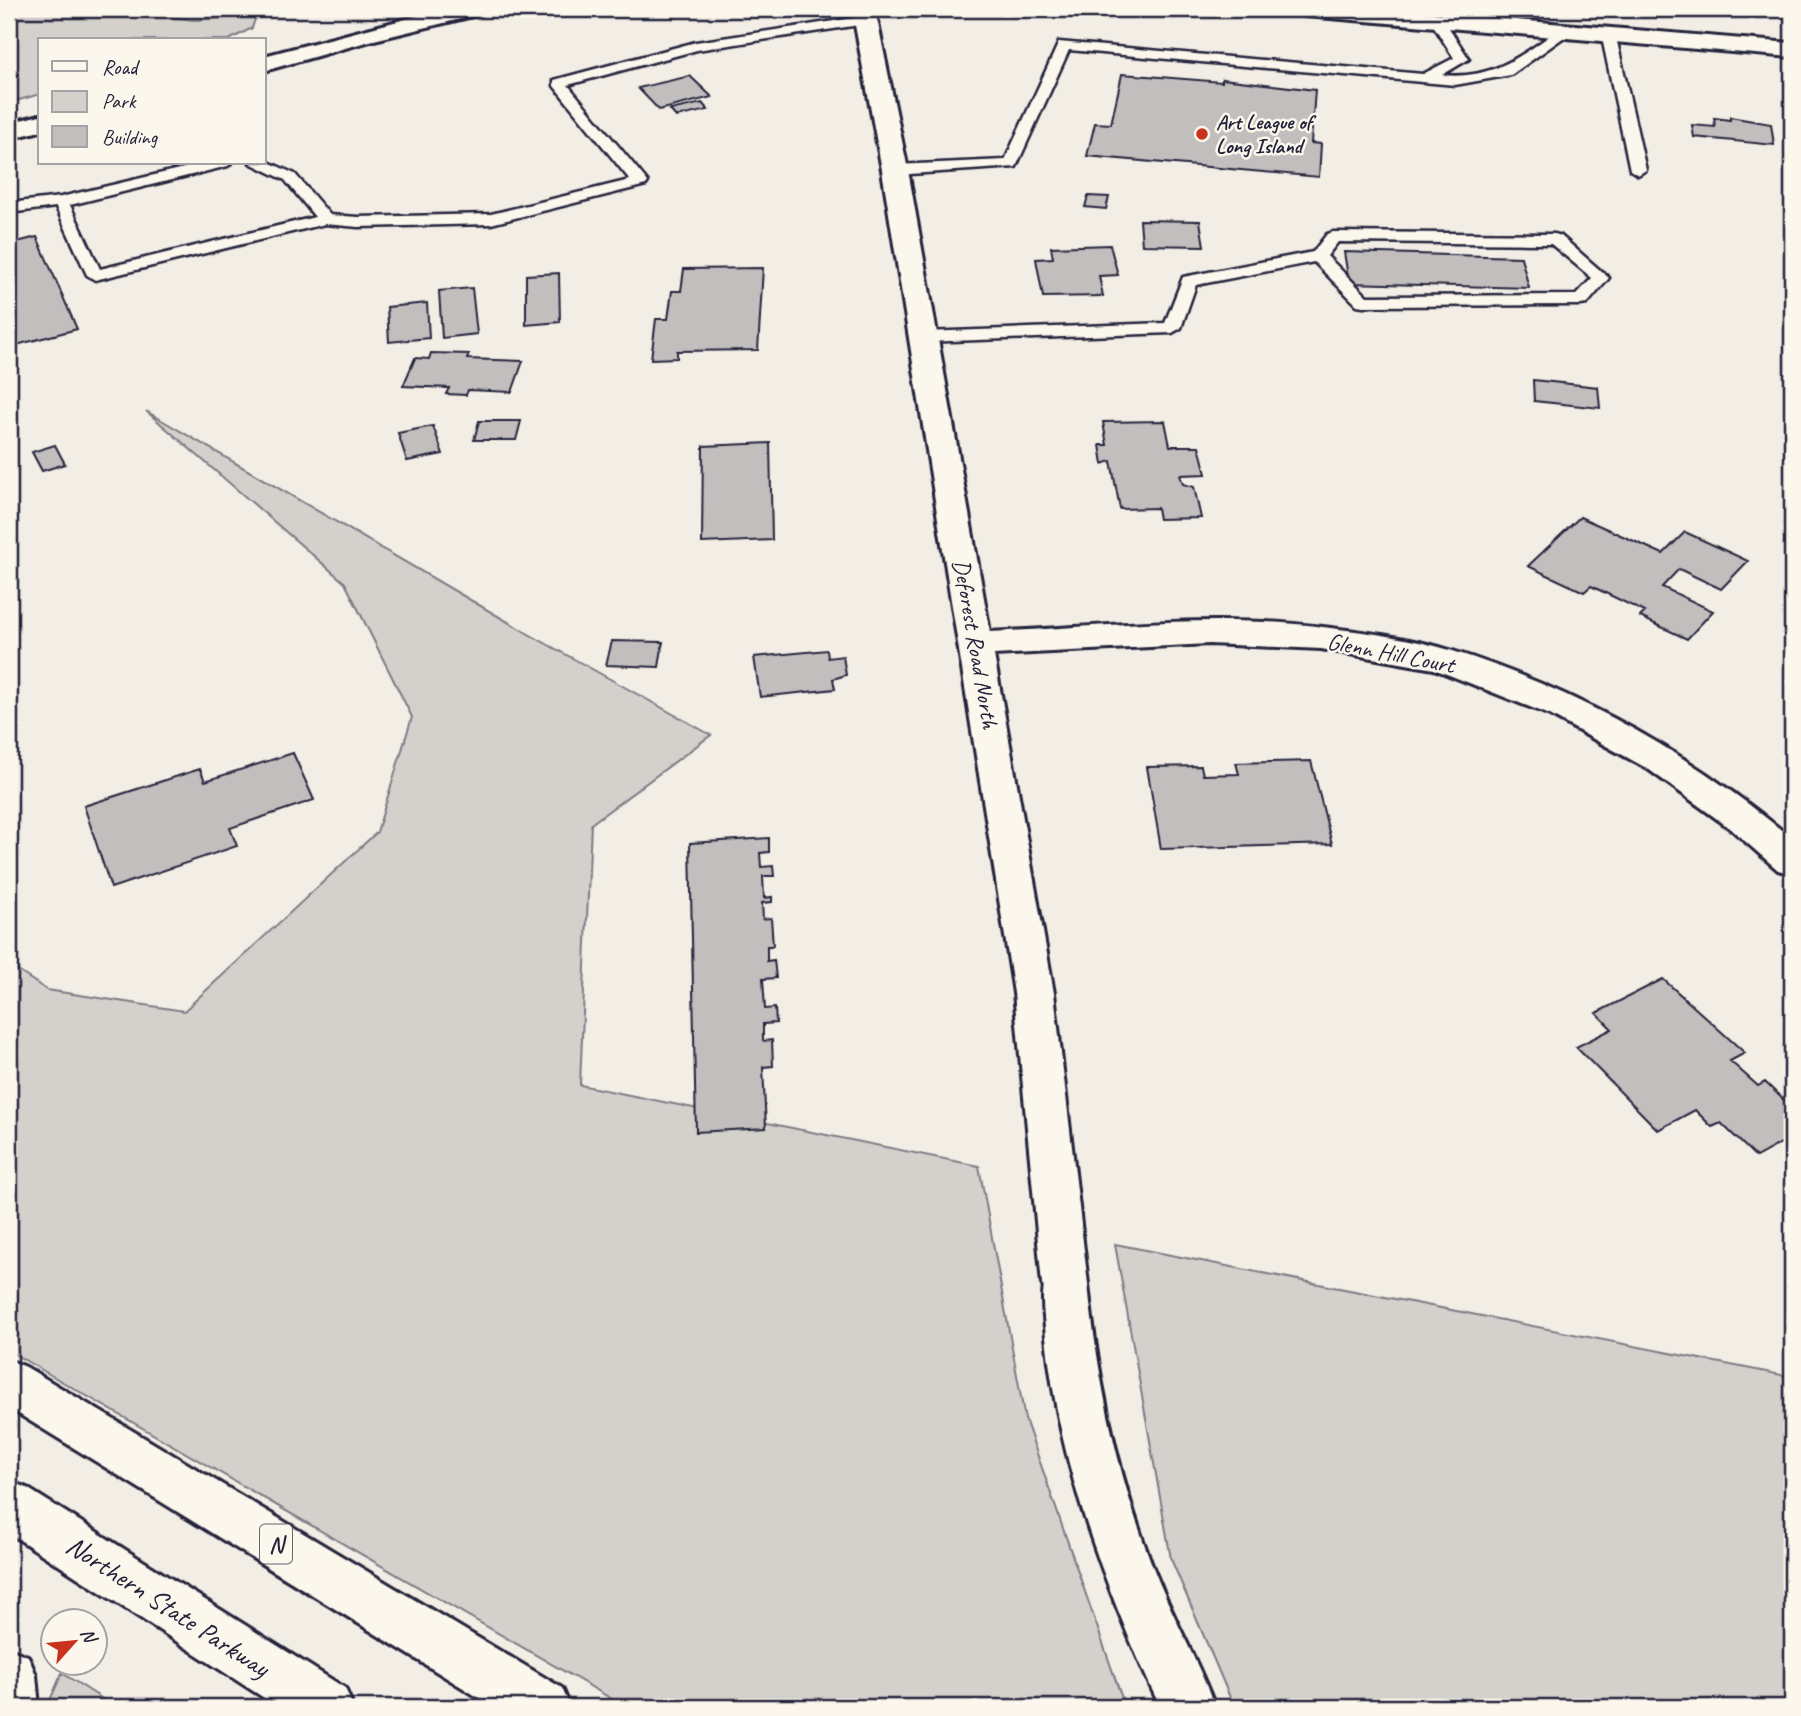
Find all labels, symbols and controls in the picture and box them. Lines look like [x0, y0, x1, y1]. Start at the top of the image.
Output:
legend [38, 38, 266, 164]
text: Road [102, 54, 141, 80]
text: Park [102, 88, 137, 114]
place label: Art League of Long Island [1216, 109, 1317, 159]
text: Building [102, 124, 159, 150]
marker: Art League of Long Island [1194, 126, 1210, 142]
street label: Deforest Road North [946, 557, 1006, 732]
street label: Glenn Hill Court [1325, 626, 1459, 680]
road number: N [260, 1525, 292, 1564]
street label: Northern State Parkway [59, 1527, 277, 1685]
north arrow [38, 1608, 108, 1678]

